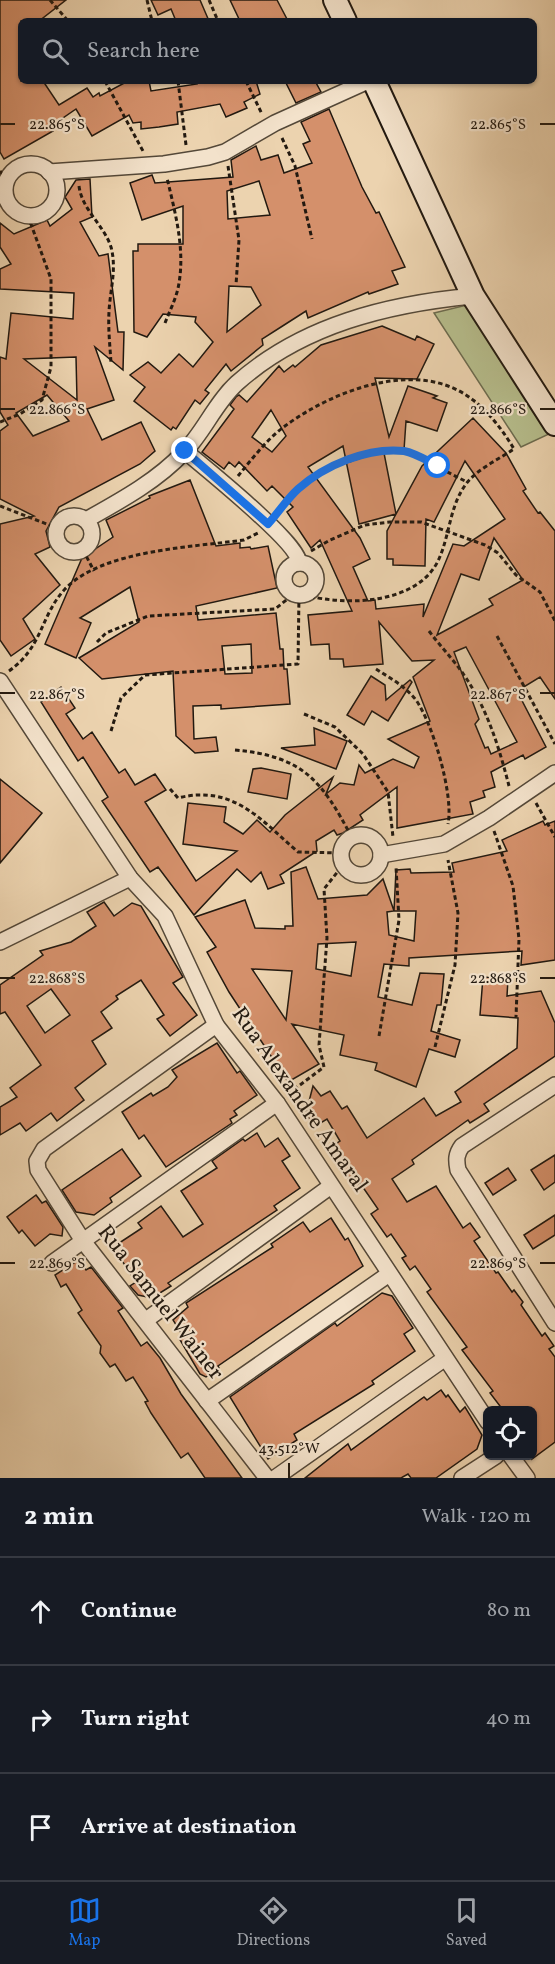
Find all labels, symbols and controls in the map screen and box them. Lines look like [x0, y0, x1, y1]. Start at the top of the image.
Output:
search box [18, 18, 537, 84]
icon: search [39, 35, 72, 68]
text: Search here [87, 36, 200, 67]
text: 22.865°S [29, 115, 85, 136]
text: 22.865°S [470, 115, 526, 136]
text: 22.866°S [29, 400, 85, 421]
text: 22.866°S [470, 400, 526, 421]
route end [171, 437, 197, 463]
route start [424, 452, 450, 478]
text: 22.867°S [29, 685, 85, 706]
text: 22.867°S [470, 685, 526, 706]
text: 22.868°S [29, 969, 85, 990]
text: 22.868°S [470, 969, 526, 990]
street label: Rua Alexandre Amaral [223, 1001, 375, 1199]
street label: Rua Samuel Wainer [89, 1219, 231, 1387]
text: 22.869°S [29, 1254, 85, 1275]
text: 22.869°S [470, 1254, 526, 1275]
map controls [483, 1406, 537, 1460]
button: locate [483, 1406, 537, 1460]
text: 43.512°W [258, 1439, 320, 1460]
text: 2 min [24, 1499, 94, 1535]
text: Walk · 120 m [422, 1503, 531, 1531]
icon: ahead [24, 1595, 57, 1628]
text: Continue [81, 1596, 177, 1627]
text: 80 m [487, 1597, 531, 1625]
icon: right [24, 1703, 57, 1736]
text: Turn right [81, 1704, 189, 1735]
text: 40 m [486, 1705, 531, 1733]
icon: arrive [24, 1811, 57, 1844]
text: Arrive at destination [81, 1812, 297, 1843]
tab: Map [68, 1894, 101, 1952]
tab: Directions [237, 1894, 310, 1952]
tab: Saved [446, 1894, 487, 1952]

